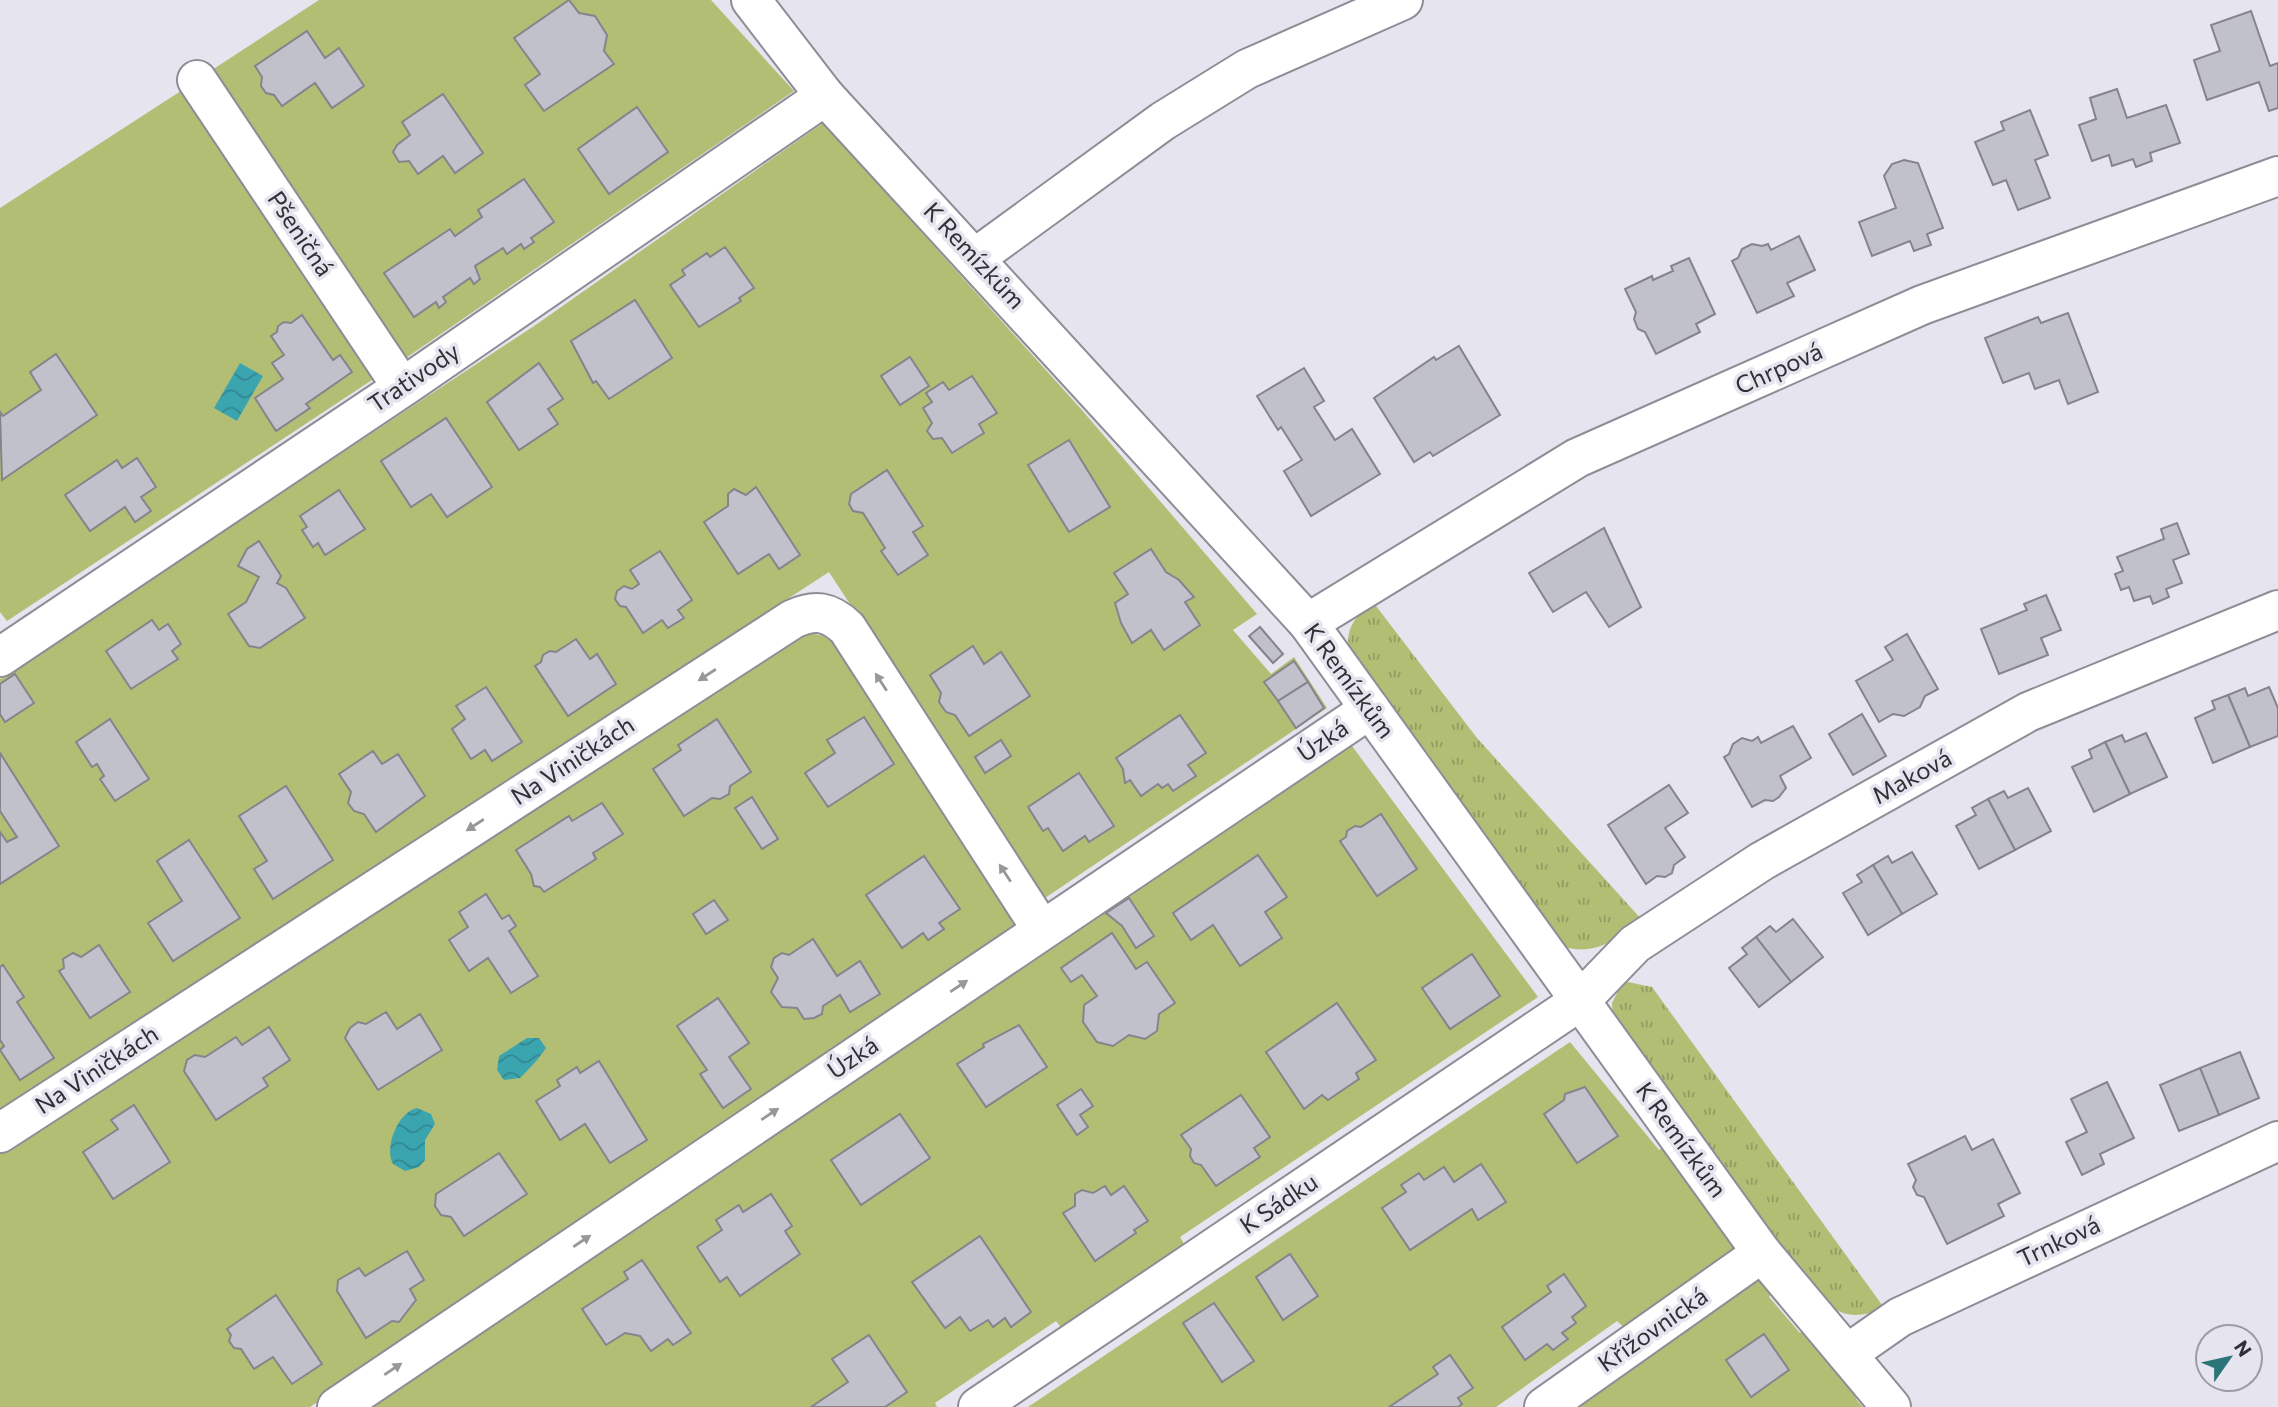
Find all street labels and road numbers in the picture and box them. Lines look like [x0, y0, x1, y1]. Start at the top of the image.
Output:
street label: Pšeničná [262, 185, 340, 281]
street label: K Remízkům [918, 196, 1032, 314]
street label: Trativody [362, 336, 464, 418]
street label: Chrpová [1730, 336, 1827, 400]
street label: K Remízkům [1299, 617, 1402, 743]
street label: Na Viničkách [505, 709, 639, 810]
street label: Úzká [1291, 712, 1353, 767]
street label: Maková [1867, 742, 1956, 809]
street label: Na Viničkách [29, 1018, 163, 1119]
street label: Úzká [821, 1029, 883, 1084]
street label: K Remízkům [1631, 1076, 1734, 1202]
street label: K Sádku [1234, 1166, 1323, 1239]
street label: Trnková [2013, 1209, 2104, 1272]
street label: Křížovnická [1592, 1280, 1713, 1377]

